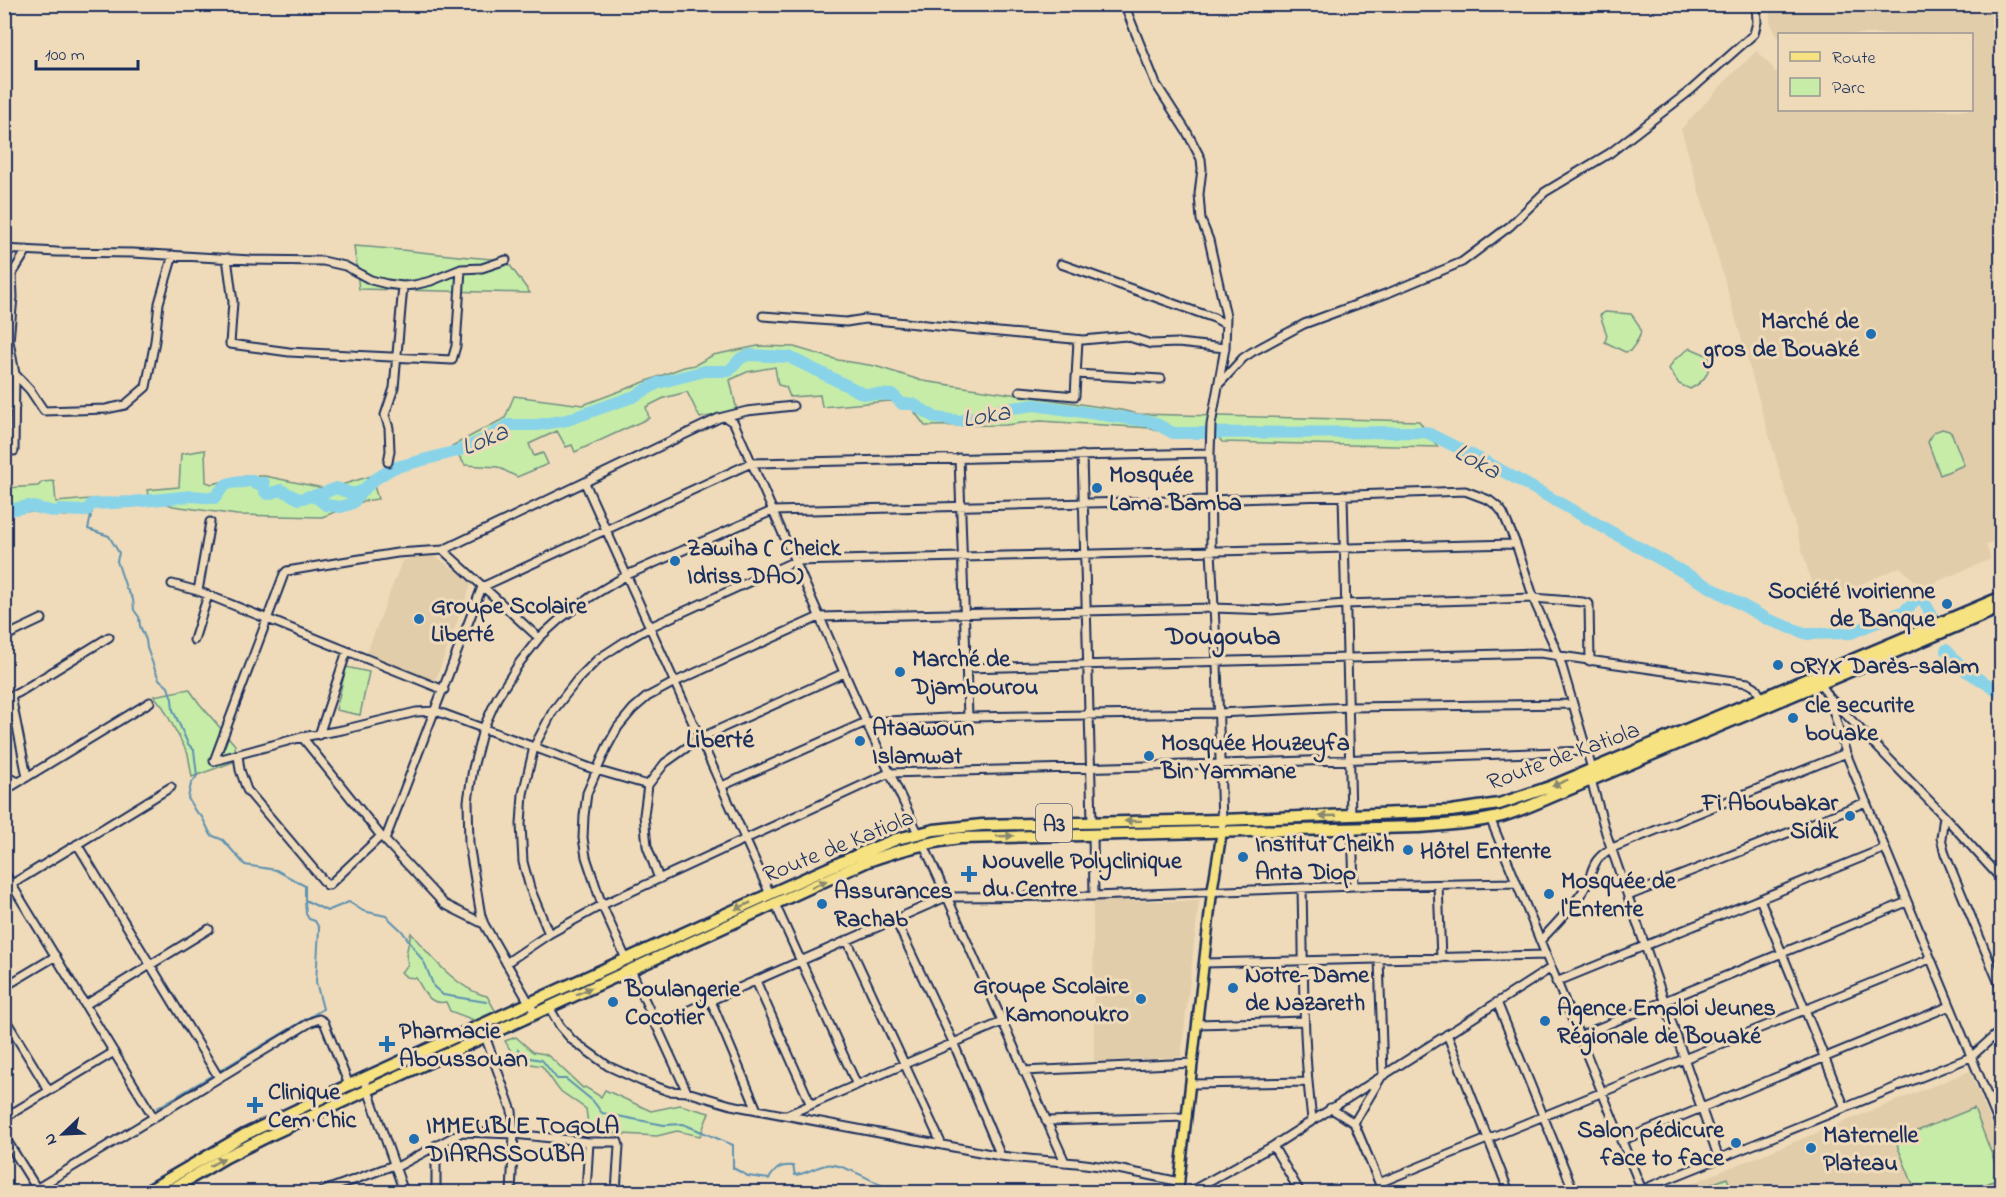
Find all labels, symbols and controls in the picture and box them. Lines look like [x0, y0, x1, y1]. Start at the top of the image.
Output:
scale bar [36, 33, 138, 71]
legend [1778, 33, 1973, 111]
text: 100 m [45, 43, 85, 69]
text: Route [1832, 46, 1877, 72]
text: Parc [1832, 76, 1865, 102]
place label: Marché de gros de Bouaké [1702, 305, 1860, 369]
marker: Marché de gros de Bouaké [1864, 327, 1878, 341]
water label: Loka [960, 394, 1014, 440]
water label: Loka [456, 414, 515, 468]
water label: Loka [1446, 434, 1507, 491]
place label: Mosquée Lama Bamba [1109, 459, 1242, 522]
marker: Mosquée Lama Bamba [1090, 481, 1104, 495]
place label: Zawiha ( Cheick Idriss DAO) [687, 532, 841, 595]
marker: Zawiha ( Cheick Idriss DAO) [668, 554, 682, 568]
place label: Société Ivoirienne de Banque [1768, 575, 1936, 638]
place label: Groupe Scolaire Liberté [431, 590, 588, 653]
marker: Société Ivoirienne de Banque [1940, 597, 1954, 611]
marker: Groupe Scolaire Liberté [412, 612, 426, 626]
district label: Dougouba [1164, 619, 1281, 658]
place label: Marché de Djambourou [911, 643, 1039, 706]
place label: ORYX Darès-salam [1790, 650, 1980, 685]
marker: ORYX Darès-salam [1771, 658, 1785, 672]
marker: Marché de Djambourou [893, 665, 907, 679]
place label: cle securite bouake [1805, 689, 1916, 752]
marker: cle securite bouake [1786, 711, 1800, 725]
place label: Ataawoun Islamwat [872, 712, 974, 775]
street label: Route de Katiola [1483, 714, 1645, 801]
district label: Liberté [686, 722, 755, 760]
place label: Mosquée Houzeyfa Bin Yammane [1160, 727, 1350, 790]
marker: Ataawoun Islamwat [853, 734, 867, 748]
marker: Mosquée Houzeyfa Bin Yammane [1142, 749, 1156, 763]
one-way arrow [1551, 778, 1569, 788]
place label: Fi Aboubakar Sidik [1701, 787, 1839, 850]
street label: Route de Katiola [758, 801, 920, 894]
road number: A3 [1036, 804, 1072, 842]
marker: Fi Aboubakar Sidik [1843, 809, 1857, 823]
one-way arrow [1318, 811, 1337, 821]
one-way arrow [1123, 817, 1142, 826]
place label: Institut Cheikh Anta Diop [1255, 828, 1394, 891]
one-way arrow [996, 832, 1015, 841]
place label: Hôtel Entente [1420, 835, 1552, 870]
marker: Hôtel Entente [1401, 843, 1415, 857]
place label: Nouvelle Polyclinique du Centre [982, 845, 1183, 908]
marker: Institut Cheikh Anta Diop [1236, 850, 1250, 864]
marker: Nouvelle Polyclinique du Centre [960, 865, 978, 883]
place label: Mosquée de l'Entente [1561, 865, 1677, 928]
place label: Assurances Rachab [834, 875, 953, 938]
one-way arrow [810, 879, 828, 889]
marker: Mosquée de l'Entente [1542, 887, 1556, 901]
marker: Assurances Rachab [815, 897, 829, 911]
one-way arrow [735, 901, 752, 910]
place label: Notre-Dame de Nazareth [1245, 959, 1370, 1022]
place label: Groupe Scolaire Kamonoukro [973, 970, 1130, 1033]
place label: Boulangerie Cocotier [624, 973, 741, 1036]
marker: Notre-Dame de Nazareth [1226, 981, 1240, 995]
one-way arrow [576, 987, 593, 996]
marker: Groupe Scolaire Kamonoukro [1134, 992, 1148, 1006]
place label: Agence Emploi Jeunes Régionale de Bouaké [1557, 992, 1776, 1056]
marker: Boulangerie Cocotier [606, 995, 620, 1009]
marker: Agence Emploi Jeunes Régionale de Bouaké [1538, 1014, 1552, 1028]
place label: Pharmacie Aboussouan [399, 1015, 528, 1078]
marker: Pharmacie Aboussouan [380, 1037, 394, 1051]
place label: Clinique Cem Chic [268, 1076, 357, 1139]
marker: Clinique Cem Chic [246, 1096, 264, 1114]
north arrow [33, 1104, 93, 1164]
place label: IMMEUBLE TOGOLA DIARASSOUBA [425, 1110, 620, 1173]
place label: Salon pédicure face to face [1577, 1114, 1725, 1177]
place label: Maternelle Plateau [1823, 1119, 1919, 1182]
text: N [38, 1129, 64, 1149]
marker: IMMEUBLE TOGOLA DIARASSOUBA [407, 1132, 421, 1146]
marker: Salon pédicure face to face [1729, 1136, 1743, 1150]
marker: Maternelle Plateau [1804, 1141, 1818, 1155]
one-way arrow [209, 1157, 225, 1168]

